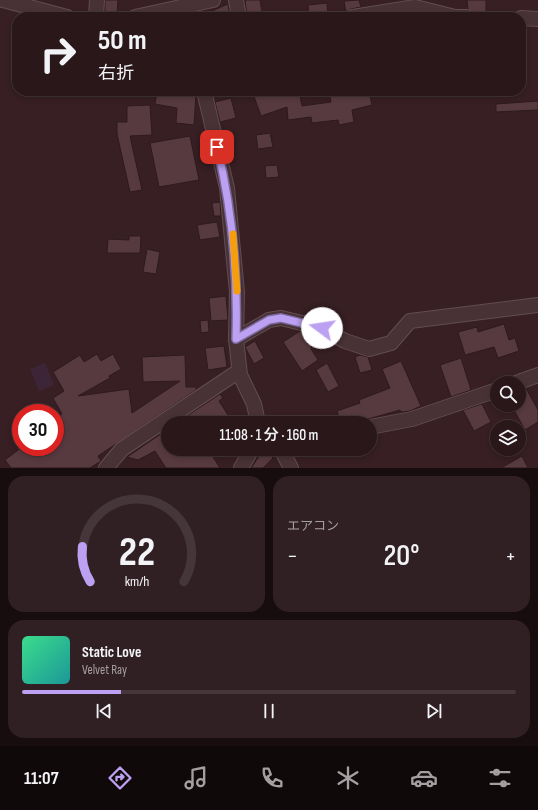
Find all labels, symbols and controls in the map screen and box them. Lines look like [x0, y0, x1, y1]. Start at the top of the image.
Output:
text: 50 m [98, 24, 147, 57]
icon: right [32, 28, 84, 80]
text: 右折 [98, 63, 134, 84]
pin [200, 130, 234, 164]
icon: arrive [206, 136, 228, 158]
position arrow [301, 307, 343, 349]
map controls [490, 376, 526, 456]
button: search [490, 376, 526, 412]
speed limit sign: 30 [12, 404, 64, 456]
button: layers [490, 420, 526, 456]
text: 11:08 · 1 分 · 160 m [220, 426, 318, 445]
text: エアコン [287, 518, 339, 534]
text: 22 [118, 528, 155, 577]
text: 20° [384, 538, 419, 574]
text: − [287, 543, 298, 570]
text: + [505, 543, 516, 570]
text: km/h [124, 573, 149, 590]
text: Static Love [82, 643, 141, 662]
text: Velvet Ray [82, 662, 127, 678]
icon: previous [93, 700, 115, 722]
icon: pause [258, 700, 280, 722]
icon: next [423, 700, 445, 722]
icon: directions [106, 764, 134, 792]
icon: music [182, 764, 210, 792]
icon: phone [258, 764, 286, 792]
icon: climate [334, 764, 362, 792]
icon: car [410, 764, 438, 792]
icon: filters [486, 764, 514, 792]
text: 11:07 [24, 768, 59, 789]

